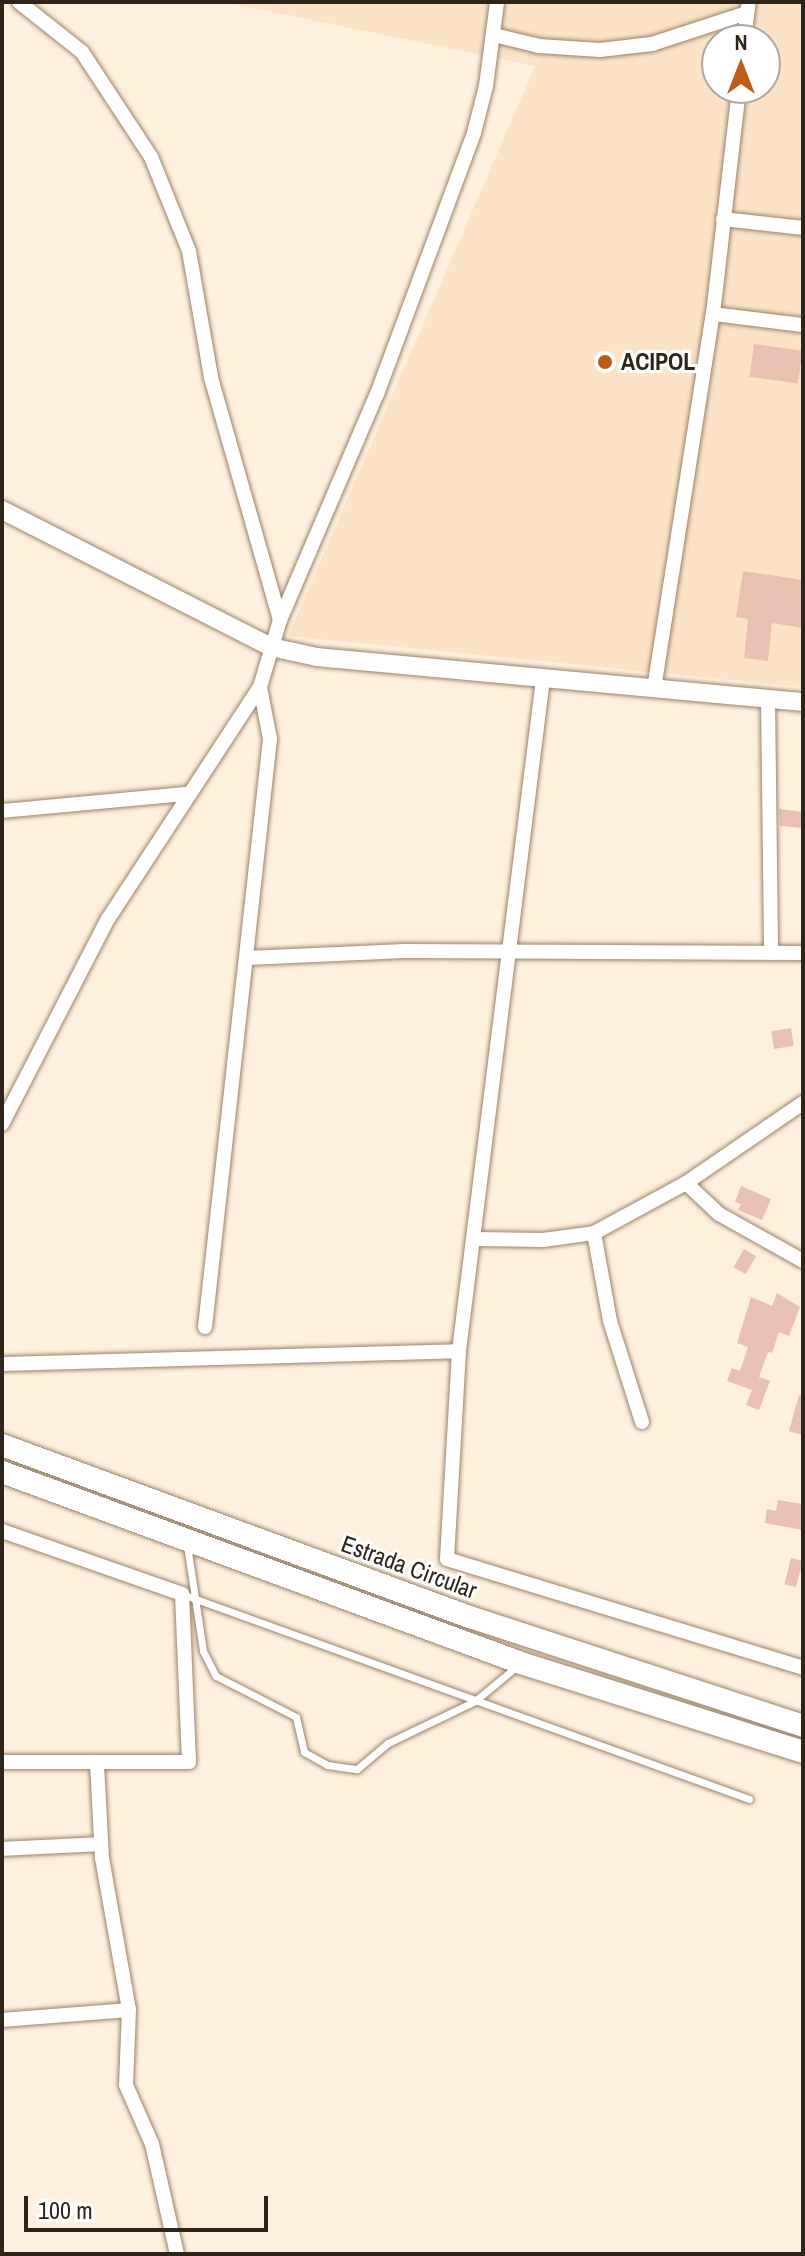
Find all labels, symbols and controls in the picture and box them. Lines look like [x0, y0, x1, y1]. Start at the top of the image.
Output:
north arrow [701, 24, 781, 104]
text: N [734, 27, 748, 57]
place label: ACIPOL [621, 348, 695, 376]
marker: ACIPOL [596, 353, 614, 371]
street label: Estrada Circular [337, 1529, 481, 1605]
scale bar [28, 2180, 272, 2230]
text: 100 m [38, 2194, 93, 2226]

